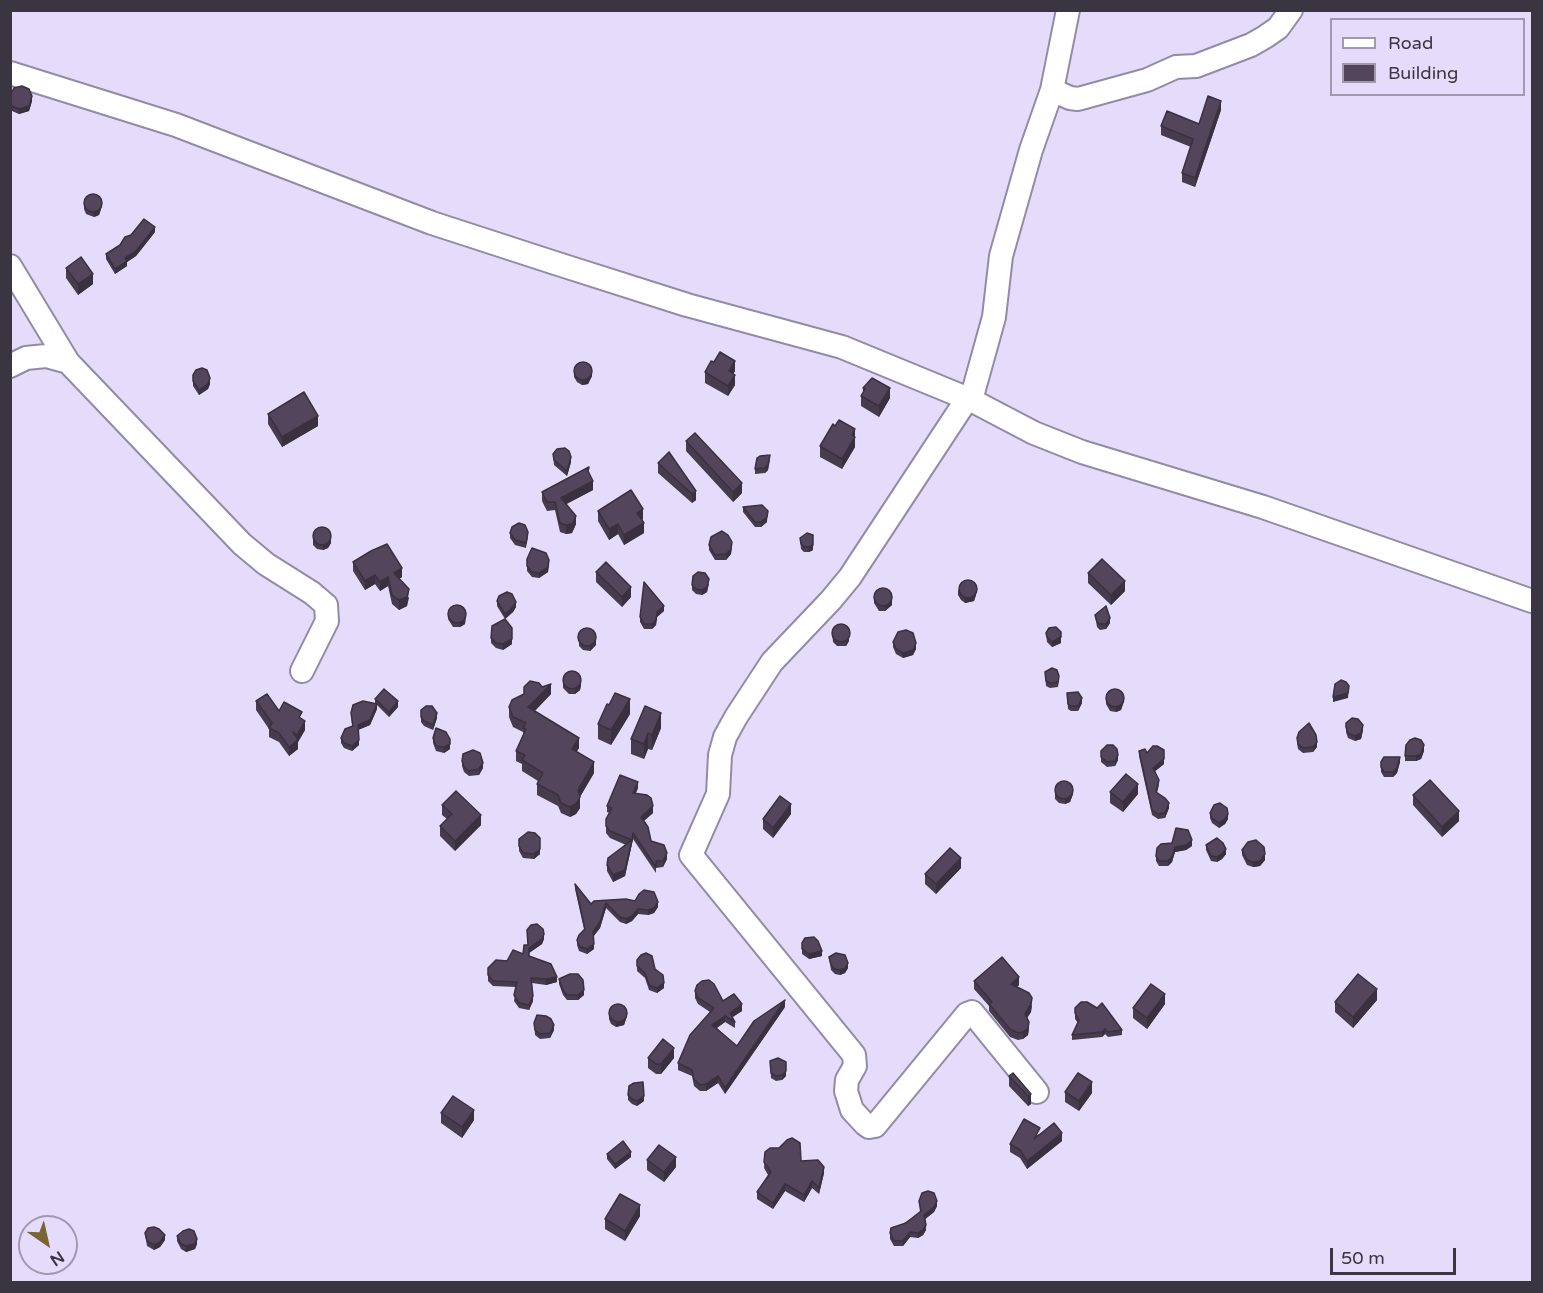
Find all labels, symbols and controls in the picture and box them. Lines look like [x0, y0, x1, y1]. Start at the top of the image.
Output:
legend [1330, 18, 1525, 96]
text: Road [1388, 32, 1433, 54]
text: Building [1388, 62, 1458, 84]
north arrow [18, 1215, 78, 1275]
scale bar [1333, 1236, 1459, 1274]
text: N [46, 1246, 68, 1270]
text: 50 m [1341, 1247, 1385, 1269]

